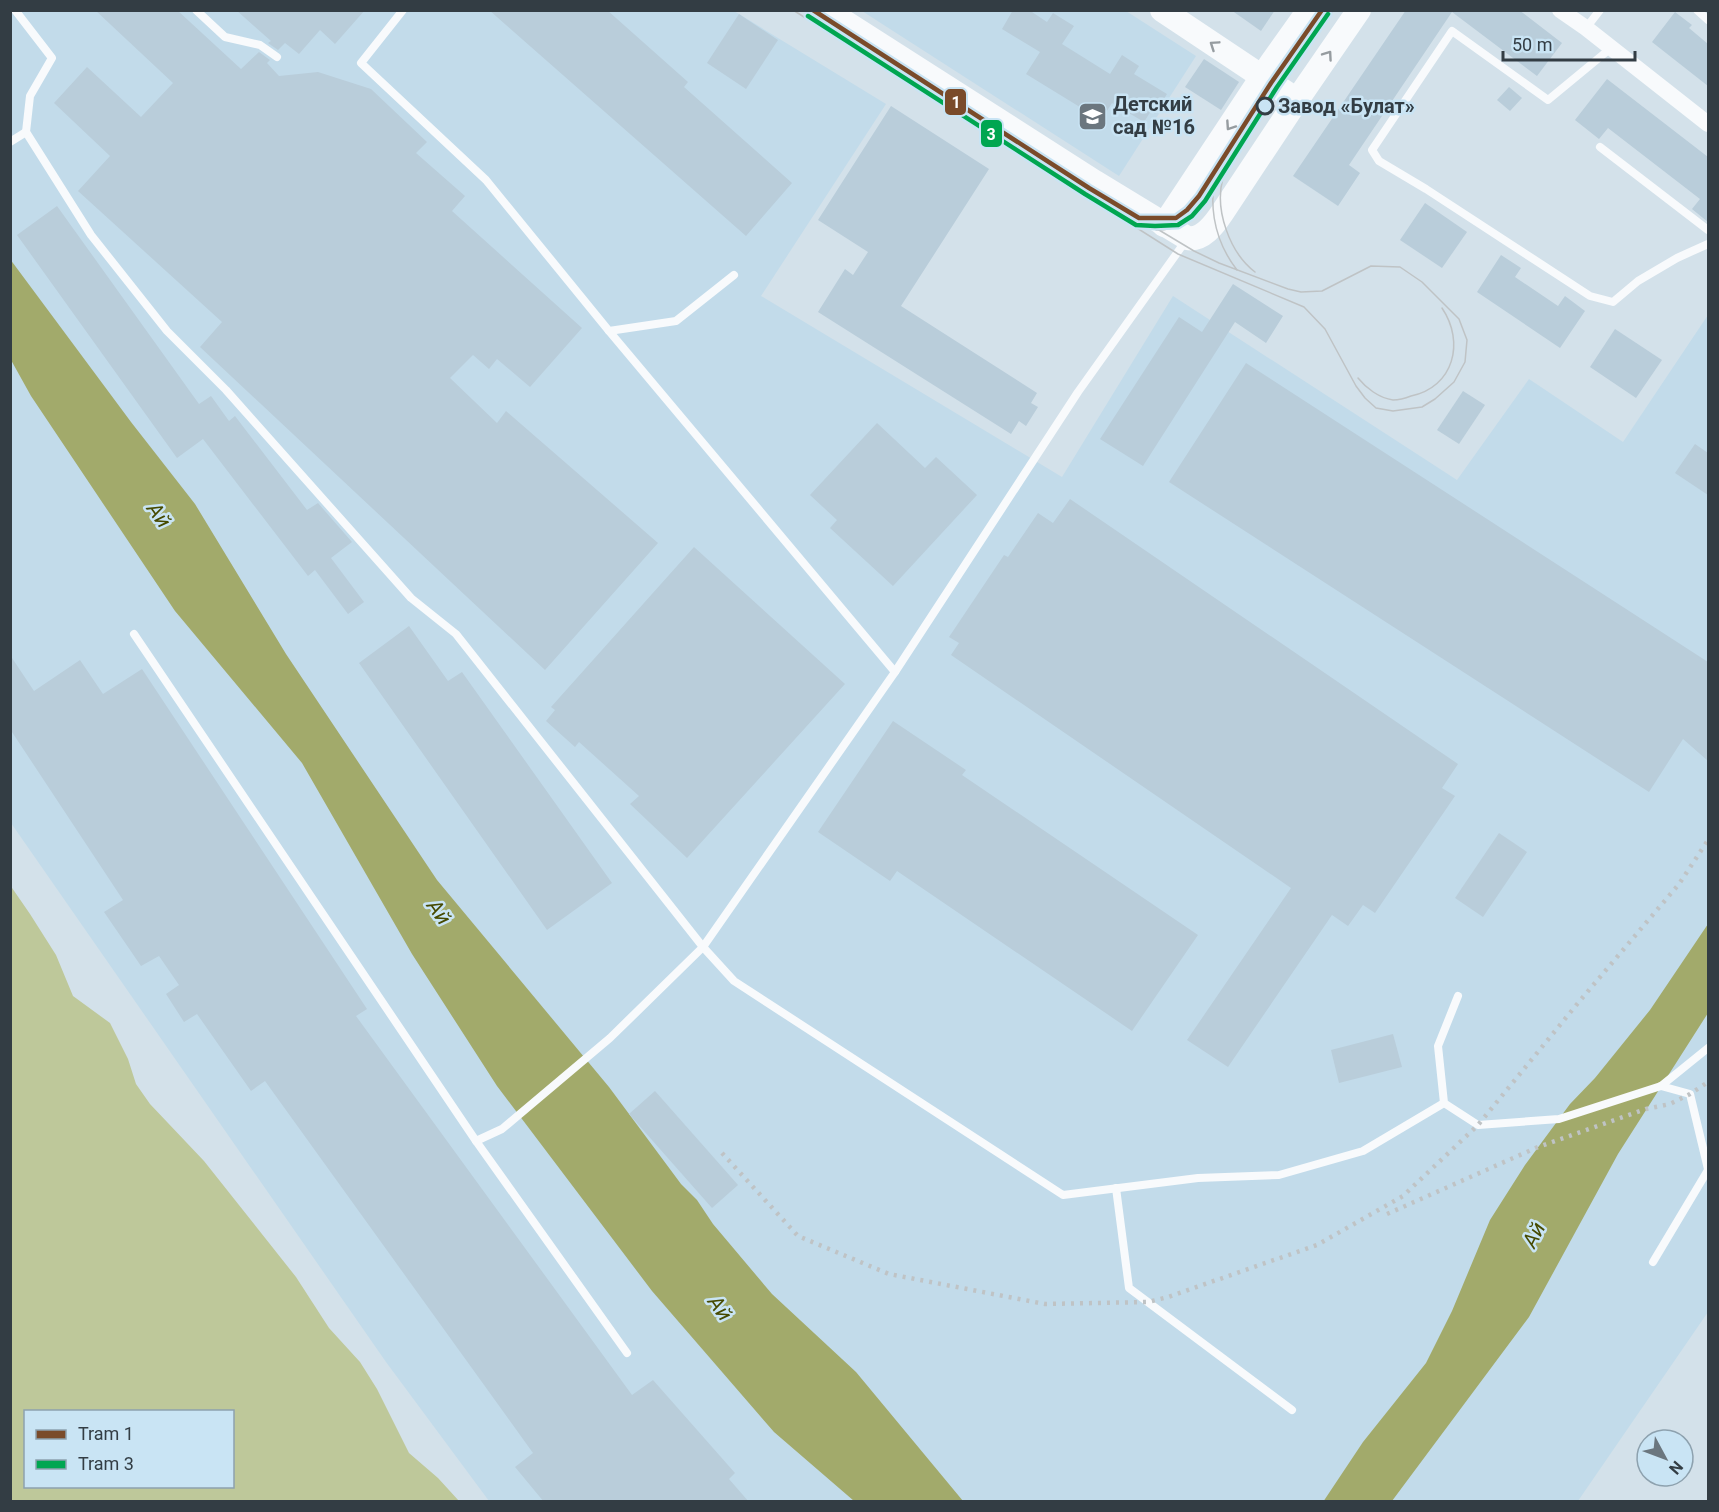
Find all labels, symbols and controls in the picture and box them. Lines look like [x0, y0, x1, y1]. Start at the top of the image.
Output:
scale bar [1503, 24, 1635, 62]
text: 50 m [1512, 34, 1552, 55]
one-way arrow [1209, 41, 1220, 52]
one-way arrow [1321, 51, 1332, 62]
line badge: 1 [944, 88, 967, 116]
place label: Детский сад №16 [1113, 92, 1195, 139]
text: 1 [951, 93, 961, 112]
place label: Завод «Булат» [1278, 94, 1415, 118]
marker: Завод «Булат» [1256, 97, 1274, 115]
school or university icon: Детский сад №16 [1076, 100, 1108, 132]
line badge: 3 [980, 119, 1003, 148]
one-way arrow [1226, 119, 1237, 130]
text: 3 [986, 125, 996, 144]
water label: Ай [141, 497, 176, 532]
water label: Ай [421, 894, 456, 929]
water label: Ай [1517, 1218, 1550, 1253]
water label: Ай [702, 1290, 737, 1325]
legend [24, 1410, 234, 1488]
text: Tram 1 [78, 1423, 134, 1444]
north arrow [1635, 1428, 1695, 1488]
text: Tram 3 [78, 1453, 134, 1474]
text: N [1665, 1457, 1687, 1478]

